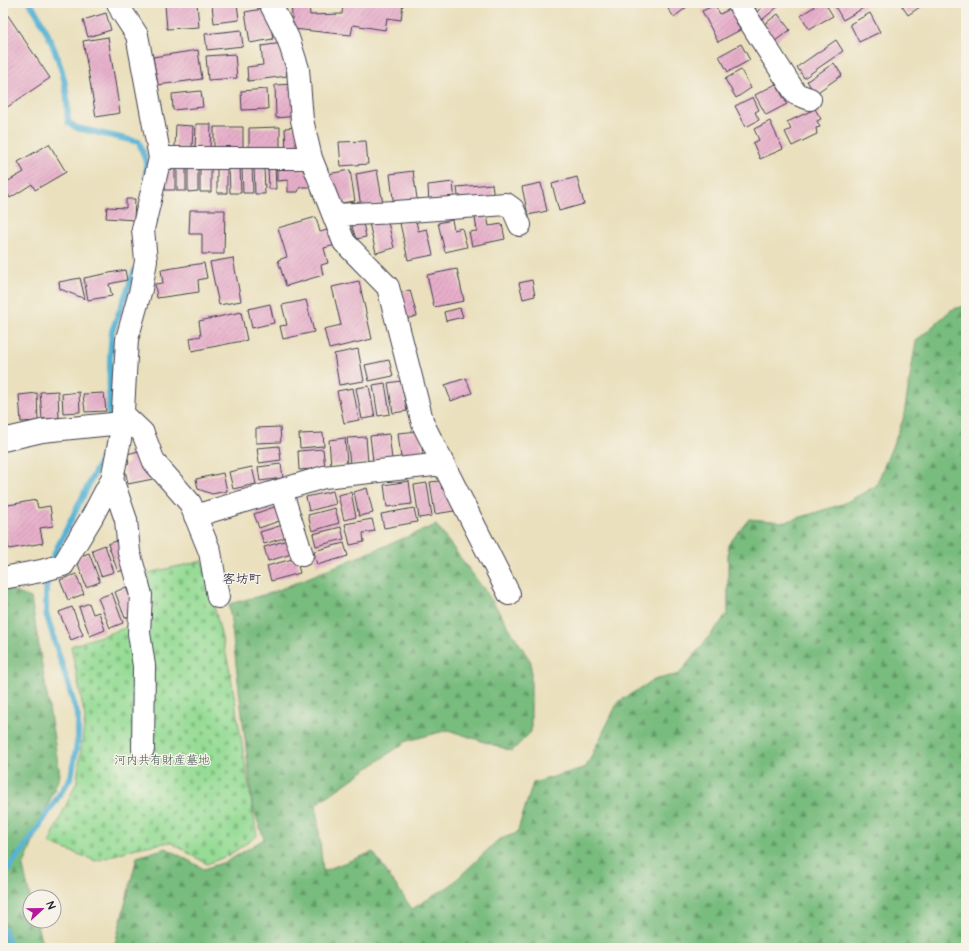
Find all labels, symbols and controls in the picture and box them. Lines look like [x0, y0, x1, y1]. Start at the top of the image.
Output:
district label: 客坊町 [222, 570, 262, 588]
park label: 河内共有財産墓地 [114, 752, 210, 769]
north arrow [22, 889, 62, 929]
text: N [43, 899, 59, 912]

